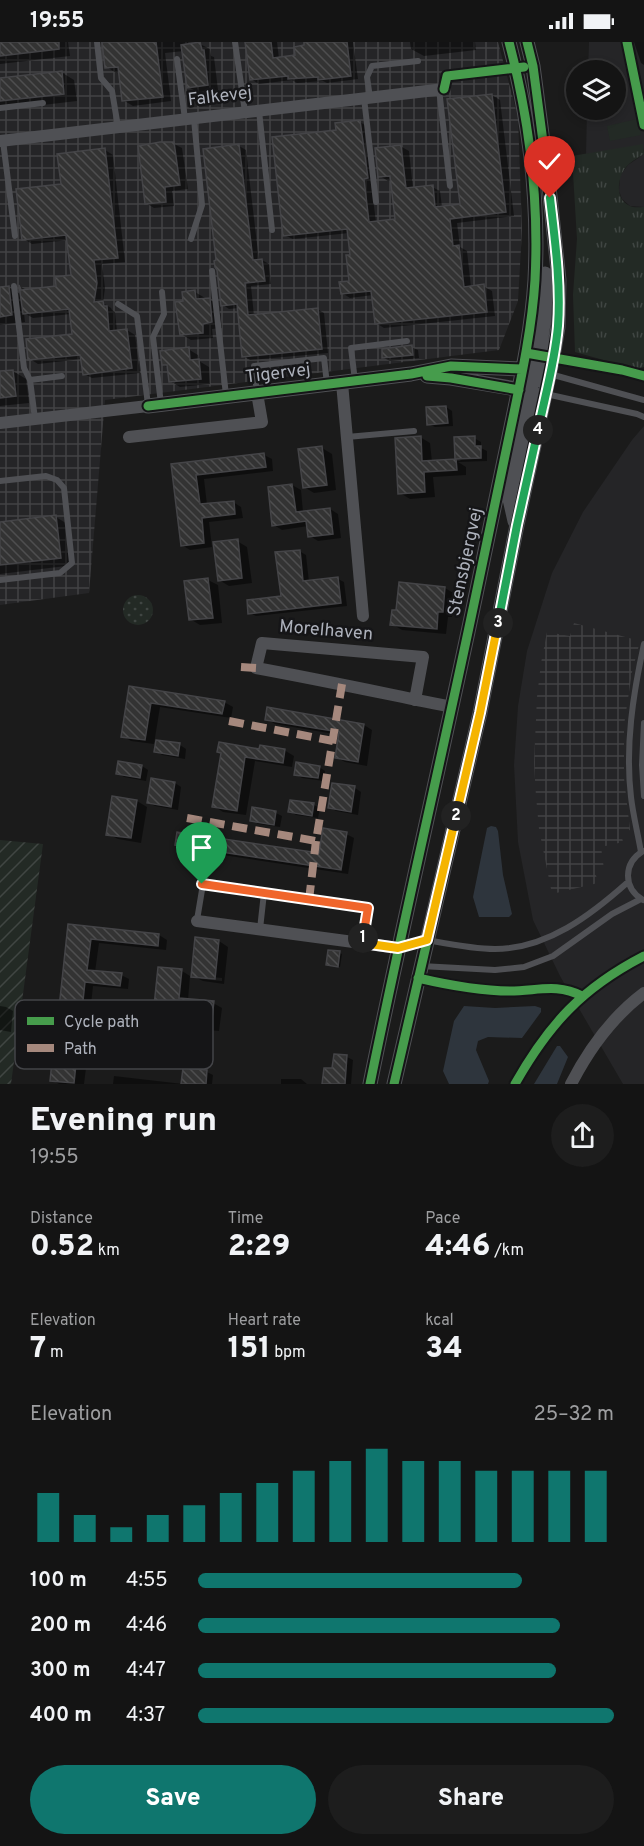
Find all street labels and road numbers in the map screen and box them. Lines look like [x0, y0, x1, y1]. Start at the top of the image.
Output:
street label: Falkevej [187, 82, 253, 112]
street label: Tigervej [244, 359, 312, 389]
street label: Stensbjergvej [443, 506, 489, 618]
street label: Morelhaven [278, 615, 374, 647]

